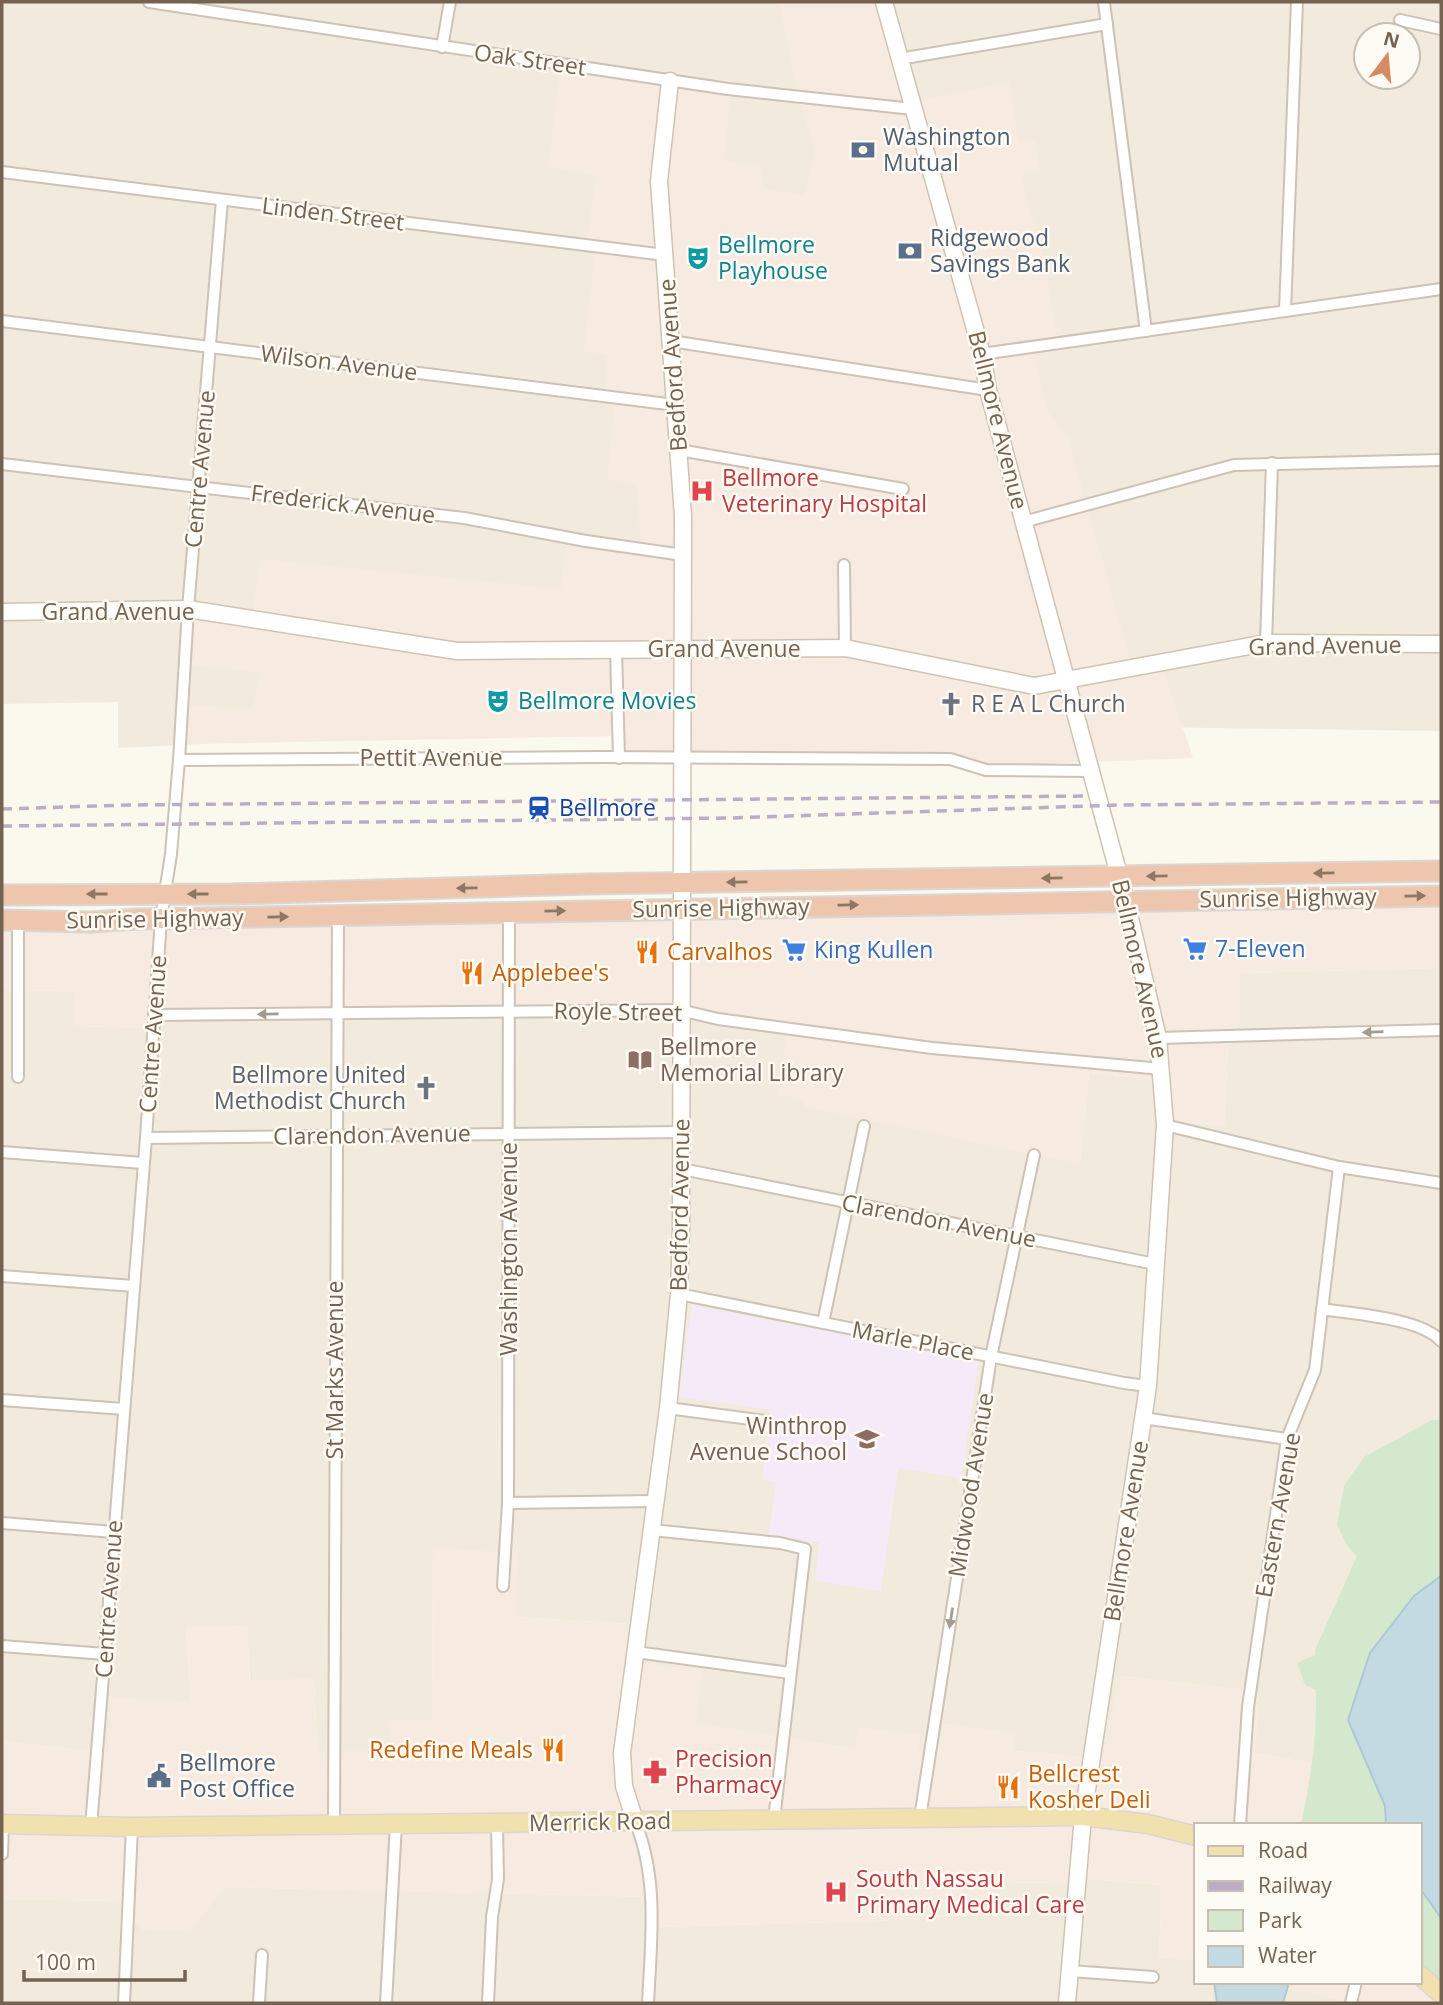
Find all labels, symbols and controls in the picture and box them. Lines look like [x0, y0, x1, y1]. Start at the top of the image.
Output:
north arrow [1352, 21, 1422, 91]
text: N [1381, 25, 1403, 54]
street label: Oak Street [472, 35, 588, 83]
place label: Washington Mutual [883, 120, 1011, 178]
bank icon: Washington Mutual [849, 136, 877, 164]
street label: Linden Street [260, 188, 406, 238]
place label: Ridgewood Savings Bank [930, 221, 1070, 279]
place label: Bellmore Playhouse [718, 228, 828, 286]
bank icon: Ridgewood Savings Bank [896, 237, 924, 265]
theatre icon: Bellmore Playhouse [684, 244, 712, 272]
street label: Bedford Avenue [650, 278, 694, 452]
street label: Bellmore Avenue [961, 327, 1037, 512]
street label: Wilson Avenue [259, 337, 419, 388]
street label: Centre Avenue [176, 389, 222, 549]
place label: Bellmore Veterinary Hospital [722, 461, 927, 519]
street label: Frederick Avenue [249, 476, 437, 530]
hospital icon: Bellmore Veterinary Hospital [688, 477, 716, 505]
street label: Grand Avenue [41, 595, 195, 627]
street label: Grand Avenue [1248, 628, 1402, 662]
street label: Grand Avenue [647, 632, 801, 664]
place label: Bellmore Movies [518, 684, 697, 716]
theatre icon: Bellmore Movies [484, 687, 512, 715]
place label: R E A L Church [971, 687, 1126, 719]
church icon: R E A L Church [937, 690, 965, 718]
street label: Pettit Avenue [359, 741, 503, 773]
place label: Bellmore [559, 791, 656, 823]
station icon: Bellmore [525, 794, 553, 822]
one-way arrow [1313, 867, 1335, 879]
one-way arrow [1146, 870, 1168, 882]
one-way arrow [1040, 872, 1062, 884]
one-way arrow [726, 876, 748, 888]
street label: Bellmore Avenue [1105, 876, 1177, 1061]
street label: Sunrise Highway [1199, 879, 1377, 915]
one-way arrow [456, 882, 478, 893]
one-way arrow [85, 888, 107, 900]
one-way arrow [187, 888, 209, 900]
street label: Sunrise Highway [632, 889, 810, 925]
one-way arrow [1404, 890, 1426, 902]
street label: Sunrise Highway [66, 900, 244, 936]
one-way arrow [837, 900, 859, 911]
one-way arrow [544, 905, 566, 917]
one-way arrow [268, 911, 290, 923]
place label: 7-Eleven [1215, 932, 1306, 964]
place label: King Kullen [814, 933, 933, 965]
place label: Carvalhos [667, 935, 773, 967]
supermarket icon: 7-Eleven [1181, 935, 1209, 963]
supermarket icon: King Kullen [780, 936, 808, 964]
restaurant icon: Carvalhos [633, 938, 661, 966]
street label: Centre Avenue [131, 954, 173, 1114]
place label: Applebee's [492, 956, 609, 988]
restaurant icon: Applebee's [458, 959, 486, 987]
street label: Royle Street [553, 994, 683, 1028]
one-way arrow [257, 1008, 279, 1020]
one-way arrow [1362, 1027, 1384, 1038]
place label: Bellmore Memorial Library [660, 1030, 844, 1088]
library icon: Bellmore Memorial Library [626, 1046, 654, 1074]
place label: Bellmore United Methodist Church [214, 1058, 406, 1116]
church icon: Bellmore United Methodist Church [412, 1074, 440, 1102]
street label: Clarendon Avenue [273, 1116, 471, 1152]
street label: Bedford Avenue [661, 1118, 697, 1292]
street label: Washington Avenue [492, 1142, 524, 1356]
street label: Clarendon Avenue [839, 1185, 1039, 1255]
street label: St Marks Avenue [318, 1281, 350, 1459]
street label: Marle Place [849, 1312, 977, 1368]
street label: Midwood Avenue [940, 1390, 1000, 1579]
place label: Winthrop Avenue School [690, 1409, 847, 1467]
school or university icon: Winthrop Avenue School [853, 1425, 881, 1453]
street label: Eastern Avenue [1247, 1430, 1307, 1600]
street label: Bellmore Avenue [1095, 1438, 1155, 1624]
street label: Centre Avenue [87, 1519, 129, 1679]
one-way arrow [945, 1607, 956, 1629]
place label: Redefine Meals [369, 1733, 533, 1765]
restaurant icon: Redefine Meals [539, 1736, 567, 1764]
place label: Precision Pharmacy [675, 1742, 782, 1800]
place label: Bellmore Post Office [179, 1746, 295, 1804]
place label: Bellcrest Kosher Deli [1028, 1757, 1151, 1815]
pharmacy icon: Precision Pharmacy [641, 1758, 669, 1786]
public building icon: Bellmore Post Office [145, 1762, 173, 1790]
restaurant icon: Bellcrest Kosher Deli [994, 1773, 1022, 1801]
street label: Merrick Road [529, 1804, 671, 1838]
legend [1194, 1823, 1422, 1984]
text: Road [1258, 1836, 1308, 1864]
place label: South Nassau Primary Medical Care [856, 1862, 1085, 1920]
text: Railway [1258, 1871, 1332, 1899]
hospital icon: South Nassau Primary Medical Care [822, 1878, 850, 1906]
text: Park [1258, 1906, 1302, 1934]
scale bar [24, 1938, 186, 1982]
text: Water [1258, 1941, 1317, 1969]
text: 100 m [35, 1948, 96, 1976]

